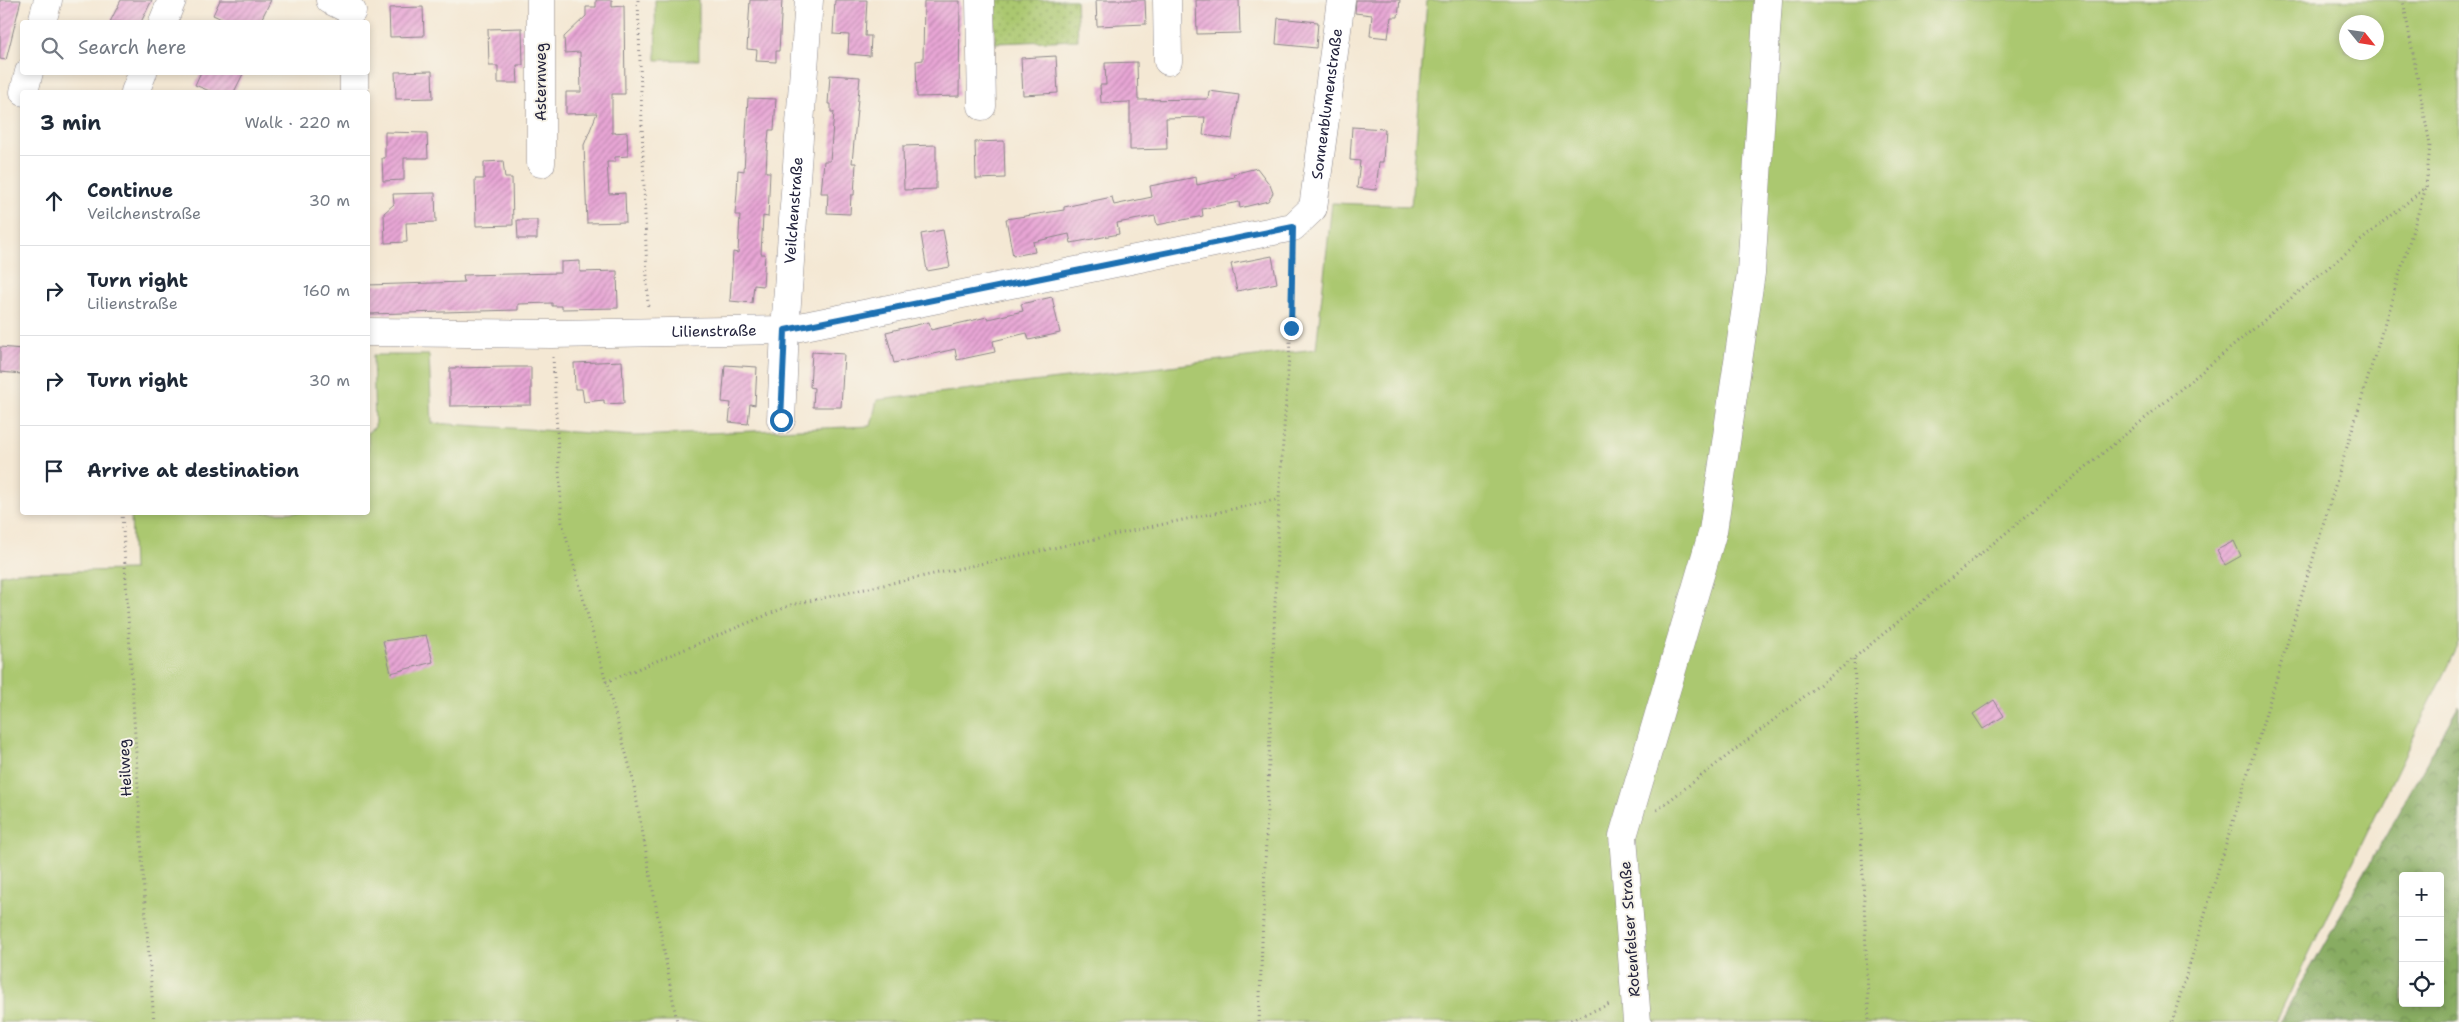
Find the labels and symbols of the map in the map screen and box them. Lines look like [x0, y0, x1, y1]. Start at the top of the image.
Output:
north arrow [2339, 15, 2384, 60]
street label: Sonnenblumenstraße [1307, 27, 1347, 181]
street label: Asternweg [531, 43, 551, 121]
street label: Veilchenstraße [780, 156, 808, 265]
route end [1280, 317, 1303, 340]
street label: Lilienstraße [671, 320, 757, 342]
route start [770, 409, 793, 432]
street label: Heilweg [114, 739, 136, 797]
street label: Rotenfelser Straße [1615, 860, 1645, 998]

